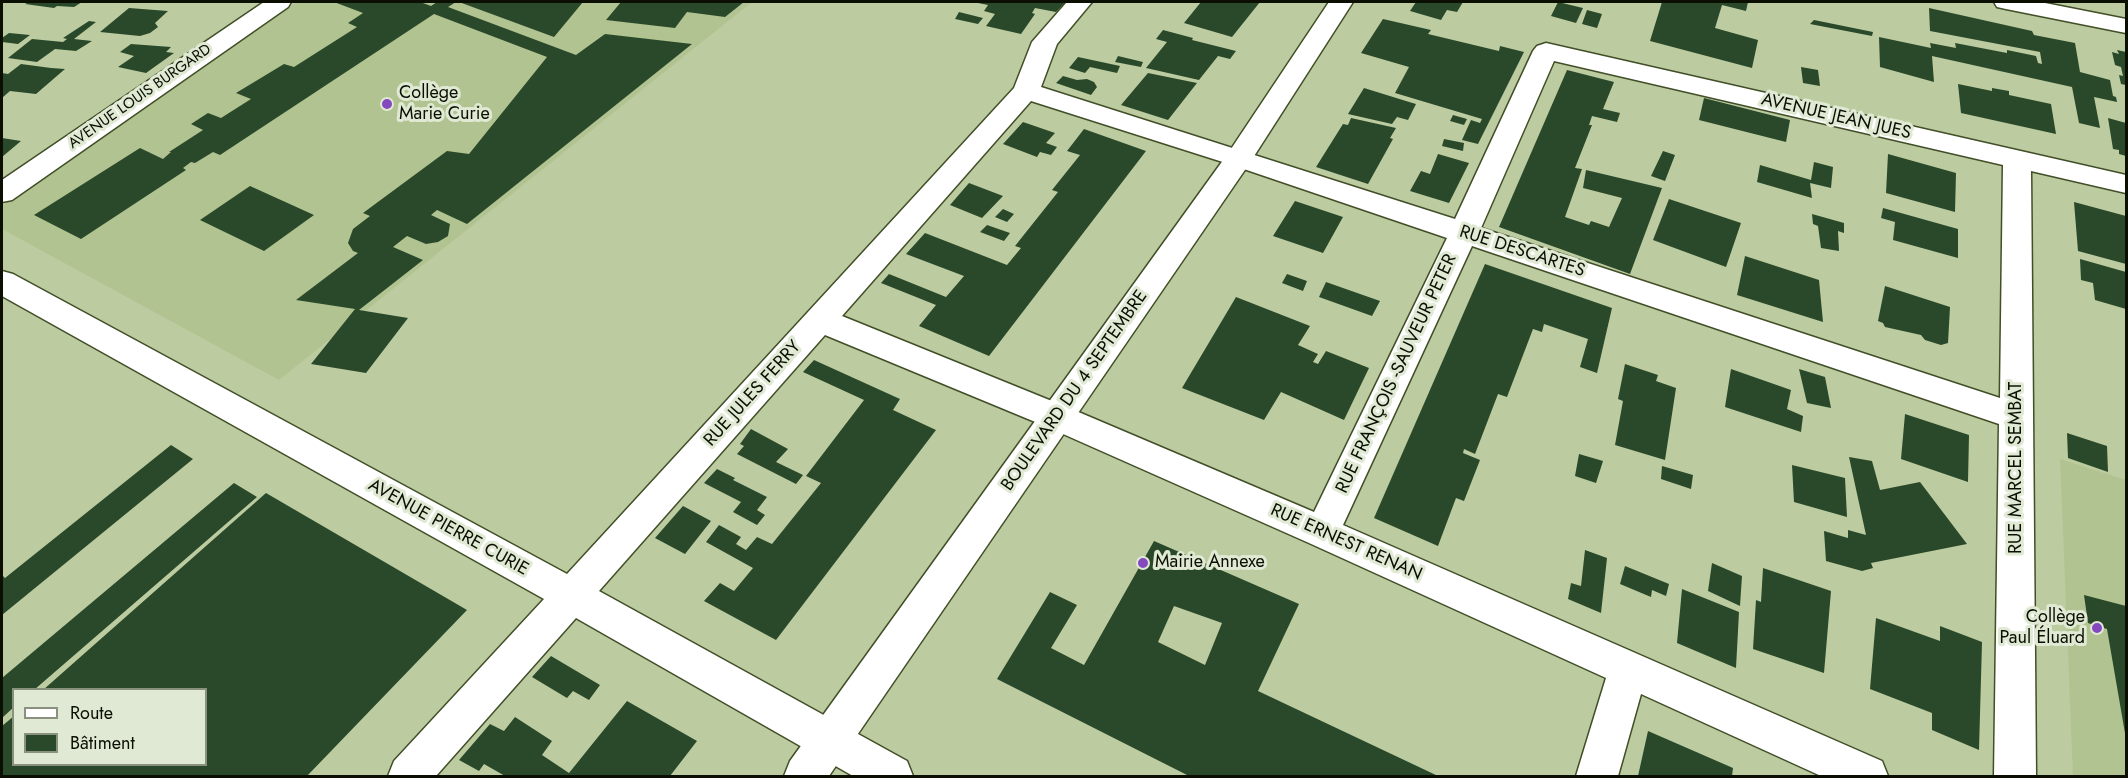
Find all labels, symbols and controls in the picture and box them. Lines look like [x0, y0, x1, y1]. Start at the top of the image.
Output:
street label: AVENUE LOUIS BURGARD [65, 41, 215, 153]
place label: Collège Marie Curie [399, 83, 490, 125]
street label: AVENUE JEAN JUES [1759, 89, 1913, 145]
marker: Collège Marie Curie [380, 97, 394, 111]
street label: RUE DESCARTES [1456, 222, 1588, 282]
street label: RUE FRANÇOIS -SAUVEUR PETER [1332, 251, 1462, 497]
street label: BOULEVARD DU 4 SEPTEMBRE [997, 287, 1153, 495]
street label: RUE JULES FERRY [700, 337, 806, 451]
street label: RUE MARCEL SEMBAT [2006, 382, 2028, 554]
street label: AVENUE PIERRE CURIE [364, 475, 532, 581]
street label: RUE ERNEST RENAN [1267, 500, 1425, 586]
place label: Mairie Annexe [1155, 552, 1265, 574]
marker: Mairie Annexe [1136, 556, 1150, 570]
place label: Collège Paul Éluard [1999, 607, 2085, 650]
marker: Collège Paul Éluard [2090, 621, 2104, 635]
legend [12, 688, 207, 766]
text: Route [70, 700, 113, 726]
text: Bâtiment [70, 730, 135, 756]

